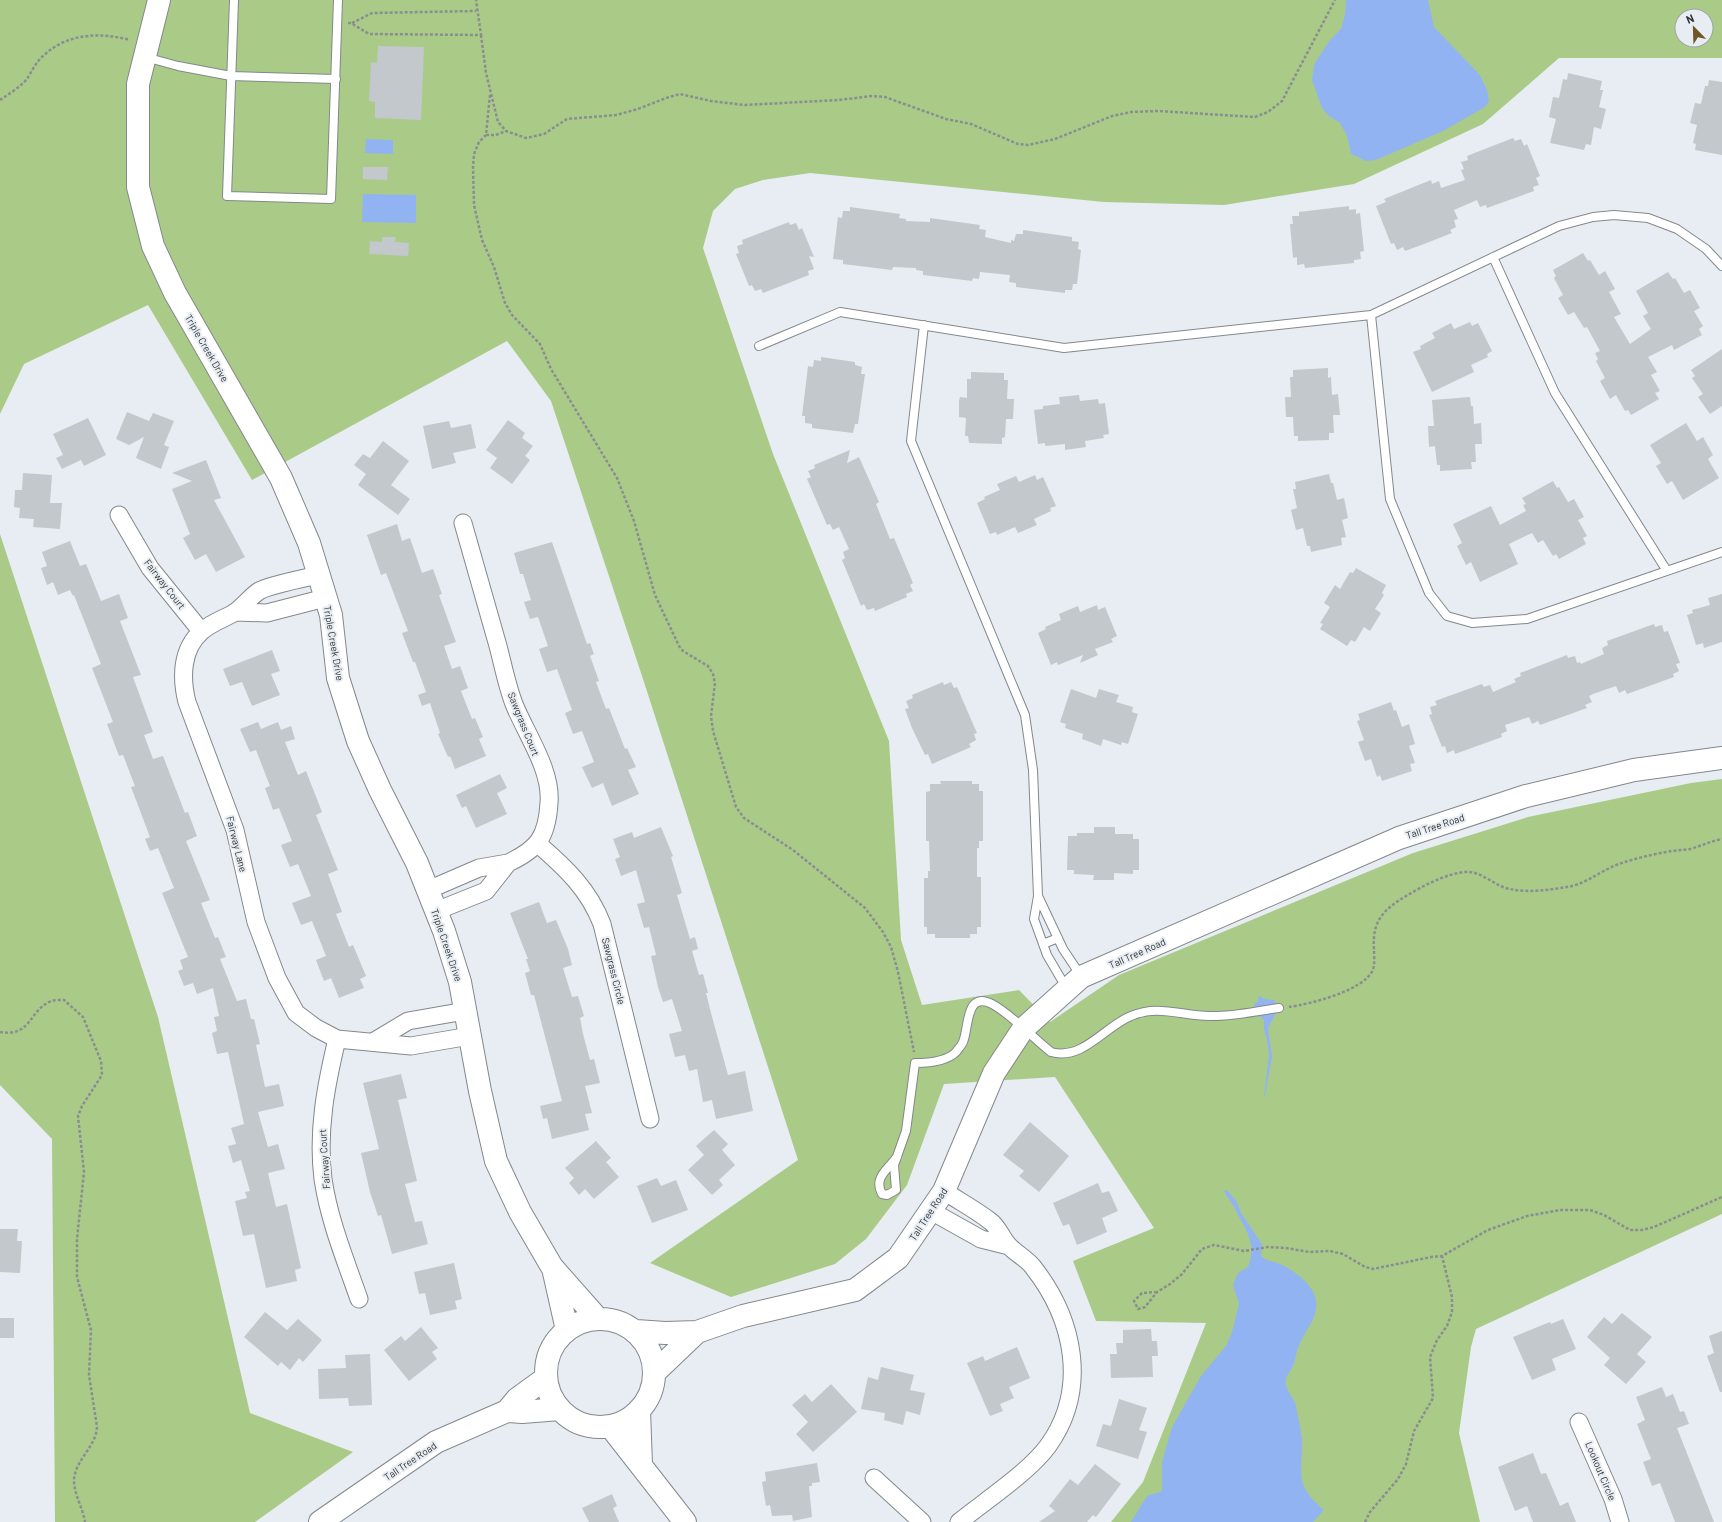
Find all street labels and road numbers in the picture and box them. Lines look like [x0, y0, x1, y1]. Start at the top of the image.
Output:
street label: Triple Creek Drive [183, 312, 231, 384]
street label: Fairway Court [142, 557, 188, 612]
street label: Triple Creek Drive [321, 604, 347, 682]
street label: Sawgrass Court [506, 690, 542, 758]
street label: Tall Tree Road [1404, 811, 1466, 841]
street label: Fairway Lane [224, 815, 250, 873]
street label: Triple Creek Drive [429, 907, 465, 983]
street label: Tall Tree Road [1107, 935, 1167, 971]
street label: Sawgrass Circle [600, 936, 628, 1006]
street label: Fairway Court [316, 1128, 332, 1189]
street label: Tall Tree Road [906, 1185, 950, 1243]
street label: Tall Tree Road [381, 1439, 439, 1483]
street label: Lookout Circle [1583, 1440, 1619, 1502]

